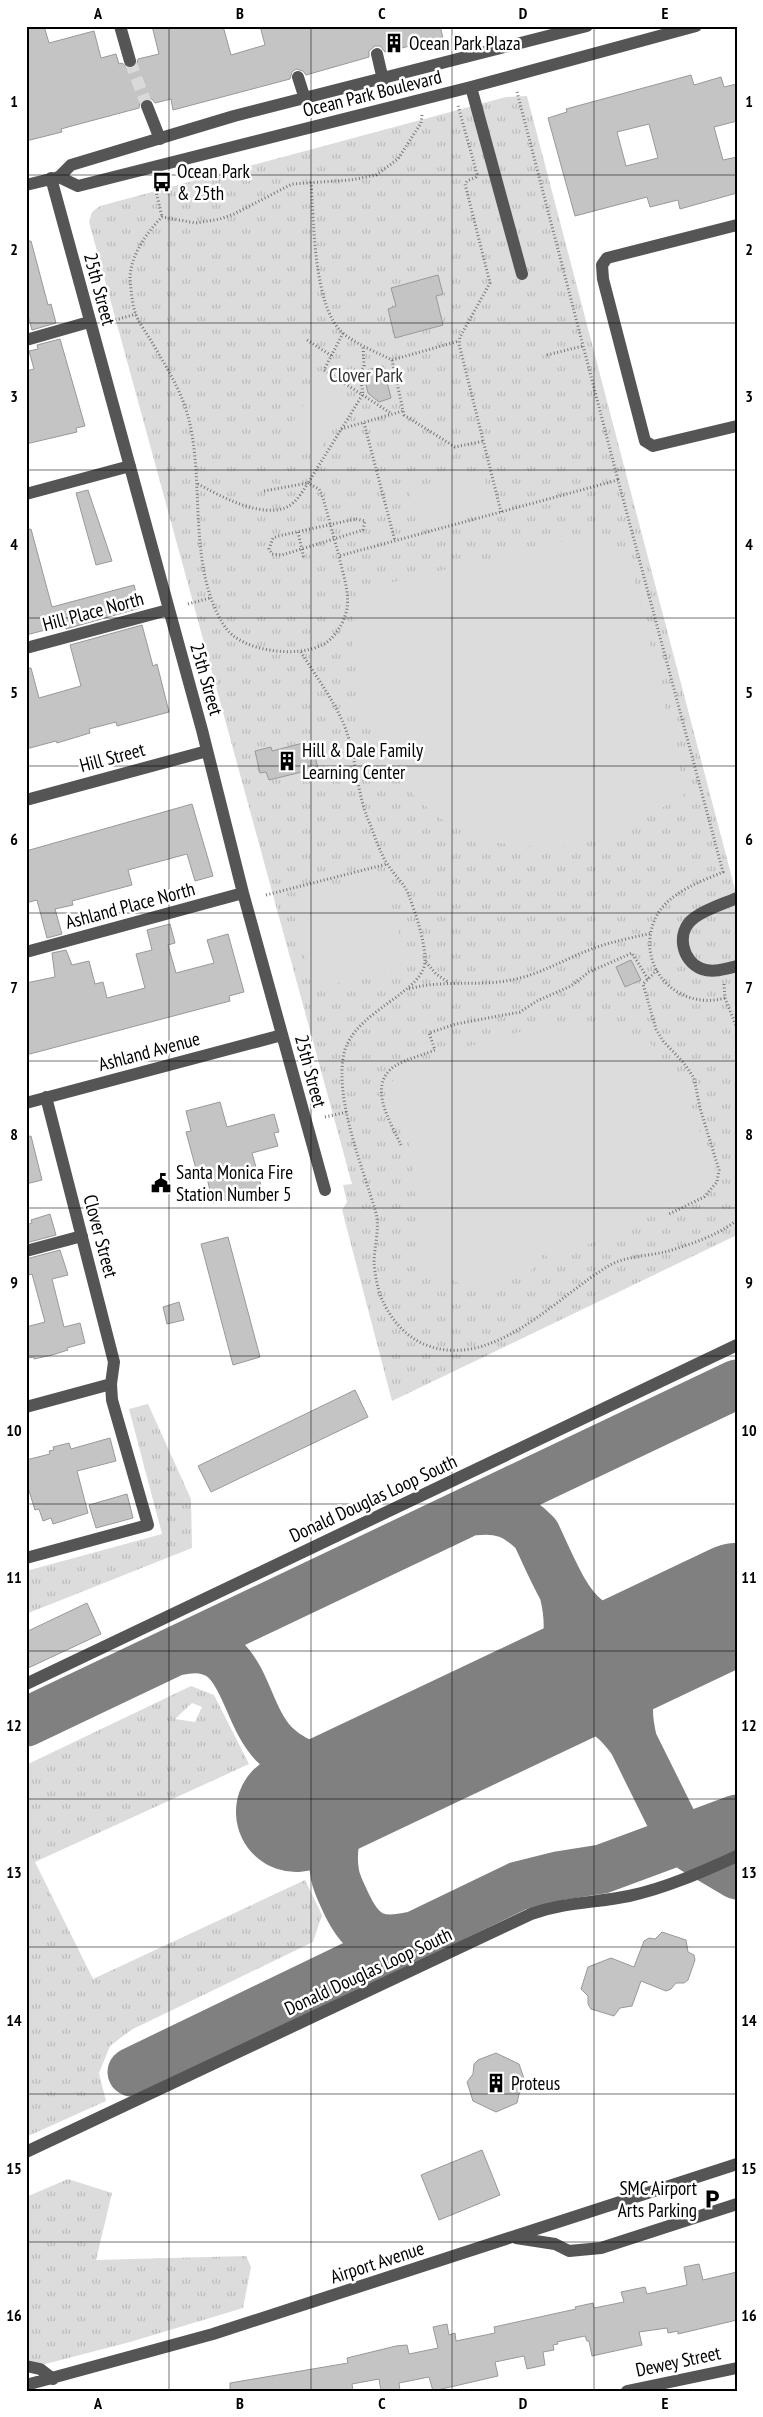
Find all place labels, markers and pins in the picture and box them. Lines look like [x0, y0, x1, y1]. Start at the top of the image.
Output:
place label: Ocean Park Plaza [409, 31, 521, 55]
building icon: Ocean Park Plaza [383, 32, 405, 54]
place label: Ocean Park & 25th [177, 159, 251, 205]
bus stop icon: Ocean Park & 25th [151, 171, 173, 193]
place label: Hill & Dale Family Learning Center [302, 738, 424, 784]
building icon: Hill & Dale Family Learning Center [276, 750, 298, 772]
place label: Santa Monica Fire Station Number 5 [176, 1160, 293, 1206]
public building icon: Santa Monica Fire Station Number 5 [150, 1172, 172, 1194]
place label: Proteus [511, 2071, 560, 2095]
building icon: Proteus [485, 2072, 507, 2094]
place label: SMC Airport Arts Parking [618, 2176, 698, 2222]
parking icon: SMC Airport Arts Parking [701, 2188, 723, 2210]

